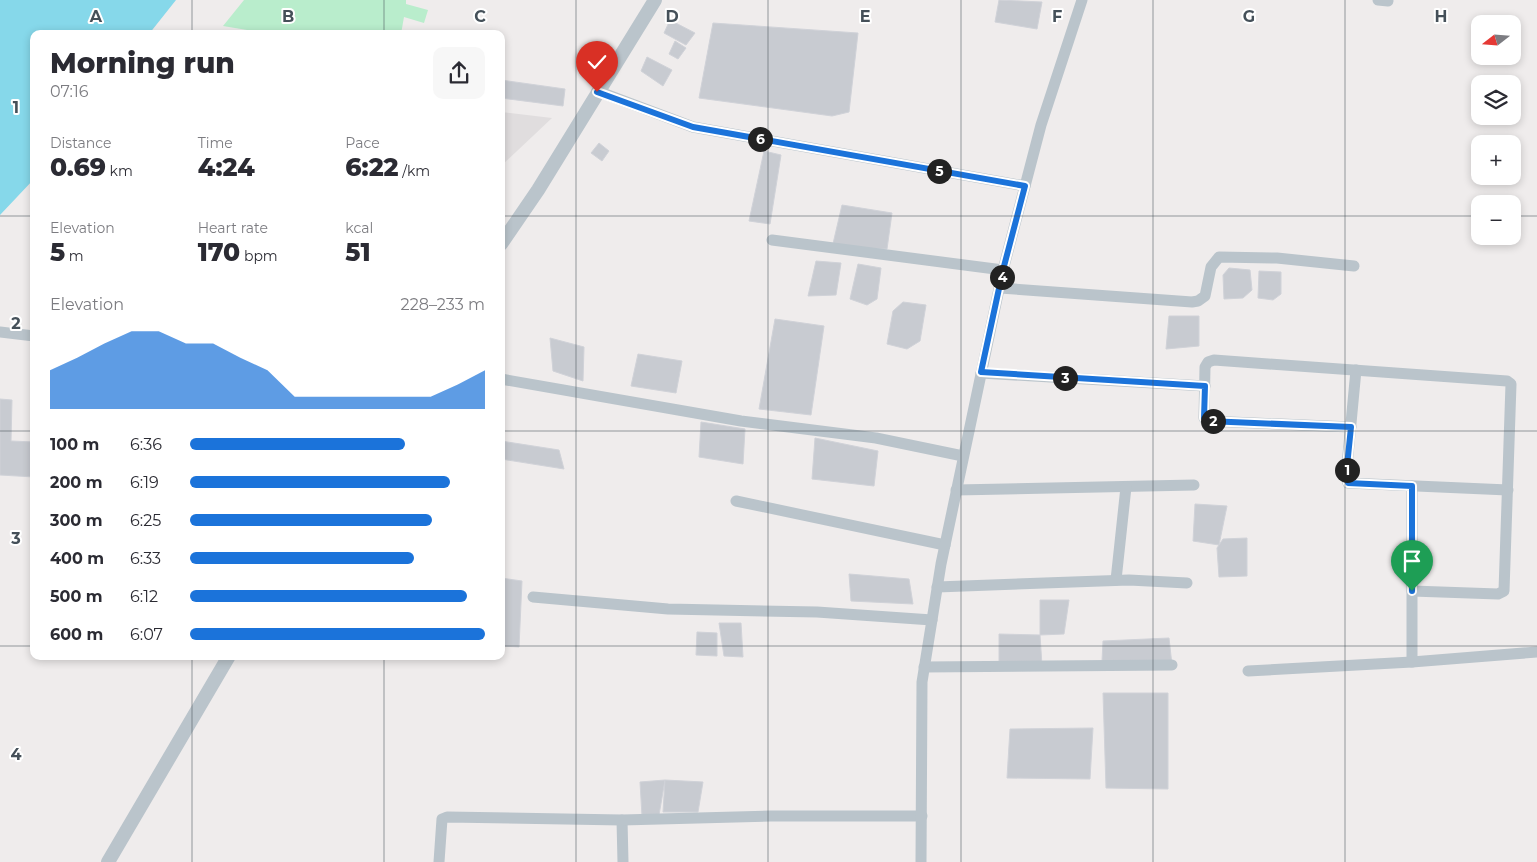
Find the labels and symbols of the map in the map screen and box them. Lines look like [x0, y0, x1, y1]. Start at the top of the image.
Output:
text: A [89, 7, 103, 26]
text: B [282, 7, 294, 26]
text: C [474, 7, 486, 26]
text: D [665, 7, 679, 26]
text: E [860, 7, 870, 26]
text: F [1052, 7, 1062, 26]
text: G [1243, 7, 1255, 26]
text: H [1435, 7, 1447, 26]
north arrow [1471, 15, 1521, 65]
pin [576, 41, 618, 92]
text: 1 [13, 98, 19, 117]
pin: 6 [748, 126, 772, 152]
pin: 5 [926, 158, 952, 184]
pin: 4 [990, 264, 1014, 290]
text: 2 [11, 314, 21, 333]
pin: 3 [1052, 366, 1078, 390]
pin: 2 [1200, 408, 1226, 434]
pin: 1 [1334, 458, 1360, 482]
text: 3 [10, 529, 21, 548]
pin [1391, 540, 1433, 591]
text: 4 [10, 745, 22, 764]

